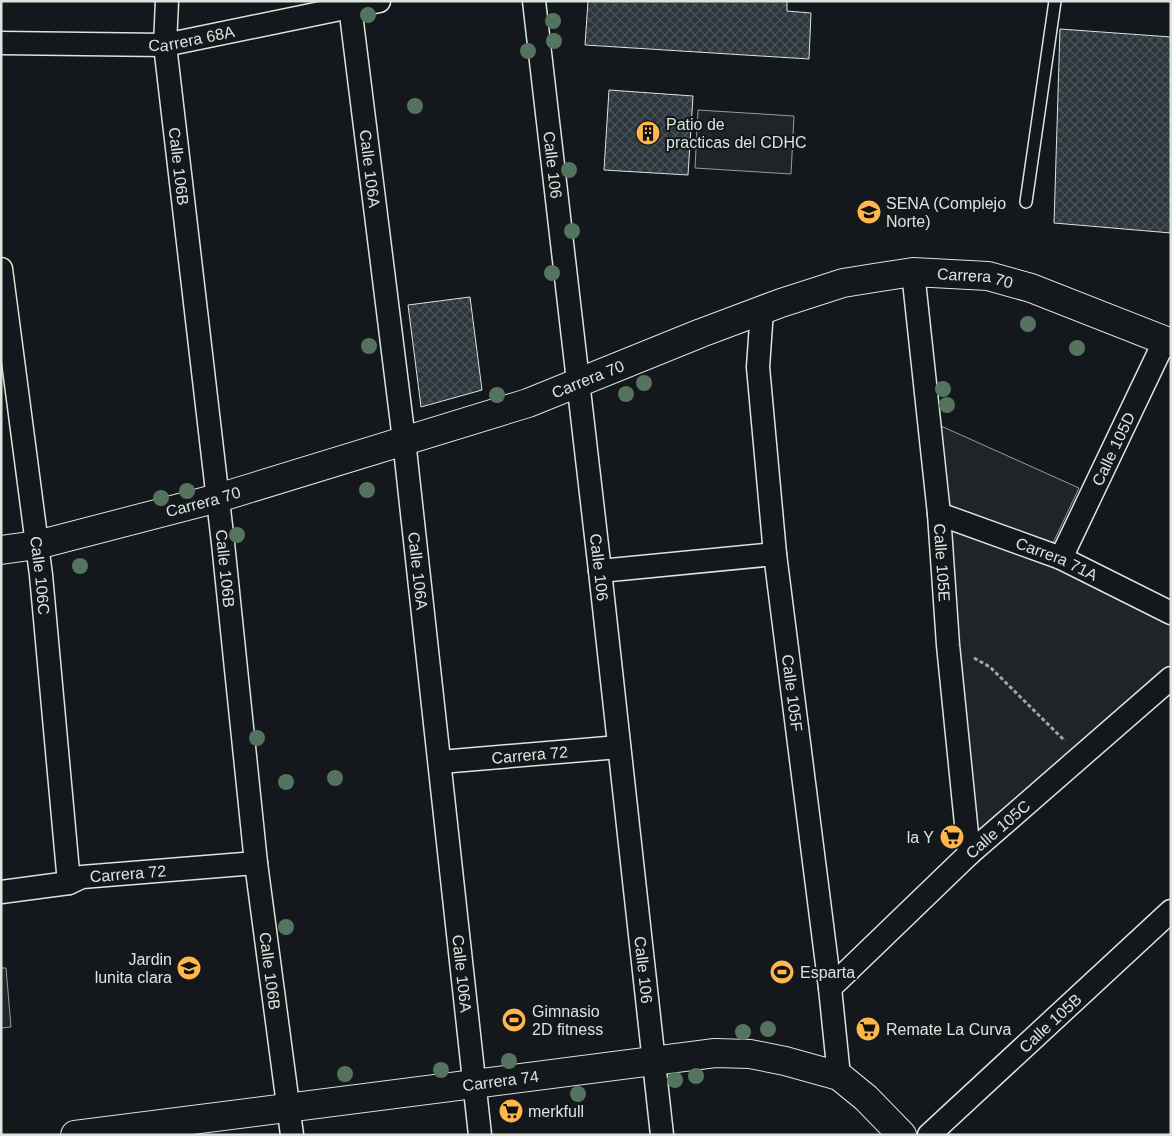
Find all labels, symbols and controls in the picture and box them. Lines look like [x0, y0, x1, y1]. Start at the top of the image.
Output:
street label: Carrera 68A [148, 22, 236, 54]
place label: Patio de practicas del CDHC [666, 116, 806, 151]
building icon: Patio de practicas del CDHC [635, 120, 661, 146]
street label: Calle 106B [166, 126, 192, 206]
street label: Calle 106A [357, 129, 384, 209]
street label: Calle 106 [541, 130, 565, 200]
place label: SENA (Complejo Norte) [886, 195, 1006, 230]
school or university icon: SENA (Complejo Norte) [856, 199, 882, 225]
street label: Carrera 70 [937, 265, 1015, 291]
street label: Carrera 70 [549, 357, 626, 401]
street label: Calle 105D [1088, 409, 1138, 488]
street label: Carrera 70 [164, 483, 242, 520]
street label: Calle 105E [931, 523, 953, 602]
street label: Calle 106B [213, 529, 238, 608]
street label: Calle 106A [406, 531, 431, 611]
street label: Calle 106 [587, 533, 612, 602]
street label: Carrera 71A [1014, 534, 1101, 584]
street label: Calle 106C [27, 535, 53, 616]
street label: Calle 105F [779, 653, 806, 733]
street label: Carrera 72 [491, 743, 569, 766]
street label: Calle 105C [962, 797, 1033, 862]
supermarket icon: la Y [939, 824, 965, 850]
place label: la Y [907, 829, 934, 846]
street label: Carrera 72 [89, 862, 167, 885]
street label: Calle 106B [257, 931, 284, 1011]
street label: Calle 106A [450, 934, 475, 1014]
street label: Calle 106 [632, 935, 656, 1004]
place label: Jardin lunita clara [95, 951, 172, 986]
school or university icon: Jardin lunita clara [176, 955, 202, 981]
sports icon: Esparta [769, 959, 795, 985]
place label: Esparta [800, 964, 855, 981]
street label: Calle 105B [1016, 990, 1085, 1056]
place label: Gimnasio 2D fitness [532, 1003, 603, 1038]
sports icon: Gimnasio 2D fitness [501, 1007, 527, 1033]
supermarket icon: Remate La Curva [855, 1016, 881, 1042]
place label: Remate La Curva [886, 1021, 1011, 1038]
street label: Carrera 74 [461, 1067, 540, 1094]
supermarket icon: merkfull [498, 1098, 524, 1124]
place label: merkfull [528, 1103, 584, 1120]

